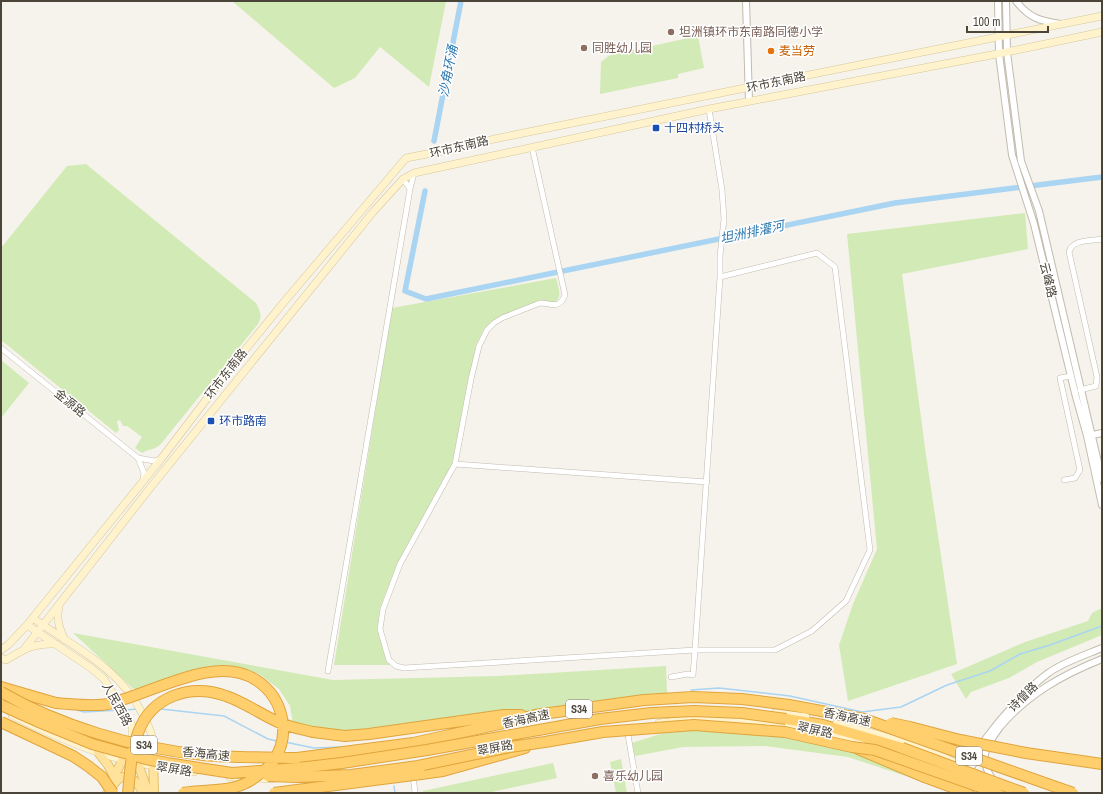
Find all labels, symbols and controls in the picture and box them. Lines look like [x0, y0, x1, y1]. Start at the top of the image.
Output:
scale bar [967, 8, 1048, 34]
text: 100 m [973, 14, 1000, 30]
place label: 坦洲镇环市东南路同德小学 [679, 24, 823, 40]
marker: 坦洲镇环市东南路同德小学 [666, 27, 676, 37]
place label: 同胜幼儿园 [592, 40, 652, 56]
water label: 沙角环涌 [435, 42, 462, 98]
marker: 同胜幼儿园 [579, 43, 589, 53]
place label: 麦当劳 [779, 43, 815, 59]
marker: 麦当劳 [766, 46, 776, 56]
street label: 环市东南路 [745, 68, 807, 96]
place label: 十四村桥头 [664, 120, 724, 136]
marker: 十四村桥头 [651, 123, 661, 133]
street label: 环市东南路 [428, 132, 490, 162]
water label: 坦洲排灌河 [718, 216, 788, 247]
street label: 云峰路 [1036, 261, 1060, 299]
street label: 环市东南路 [201, 345, 251, 403]
street label: 金源路 [51, 385, 89, 421]
place label: 环市路南 [219, 413, 267, 429]
marker: 环市路南 [206, 416, 216, 426]
street label: 人民西路 [98, 679, 136, 729]
street label: 诗僧路 [1005, 679, 1041, 715]
road number: S34 [566, 700, 592, 718]
street label: 香海高速 [822, 704, 872, 730]
street label: 香海高速 [501, 706, 551, 732]
street label: 翠屏路 [796, 718, 834, 742]
road number: S34 [131, 736, 157, 754]
street label: 翠屏路 [476, 737, 514, 759]
street label: 香海高速 [181, 744, 231, 764]
road number: S34 [956, 747, 982, 765]
street label: 翠屏路 [155, 758, 193, 780]
place label: 喜乐幼儿园 [603, 768, 663, 784]
marker: 喜乐幼儿园 [590, 771, 600, 781]

